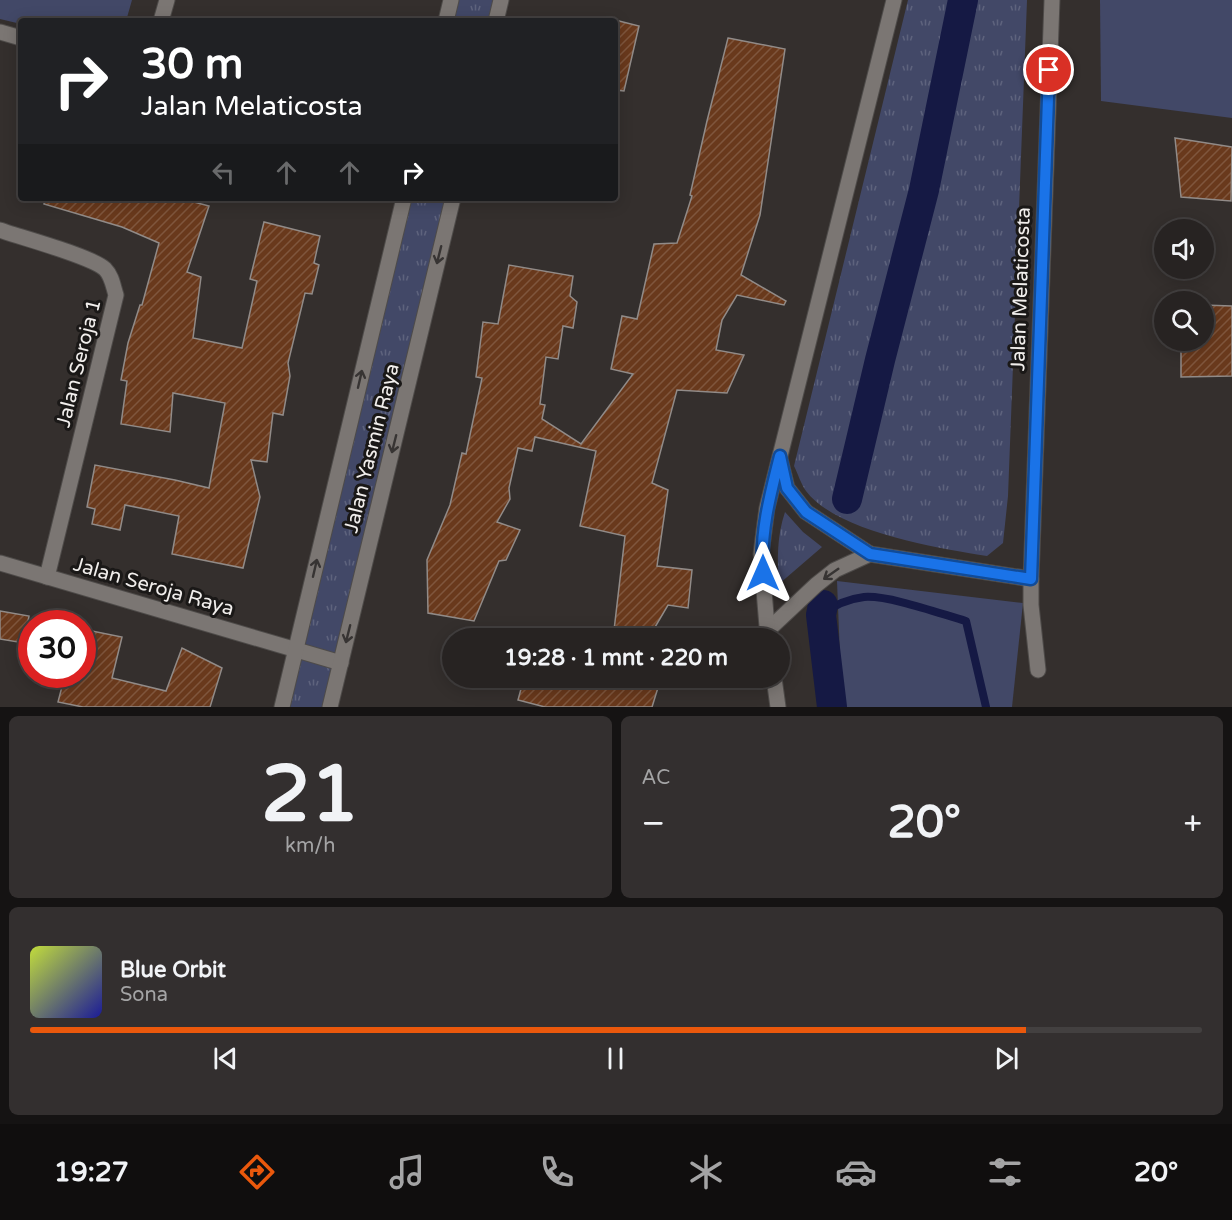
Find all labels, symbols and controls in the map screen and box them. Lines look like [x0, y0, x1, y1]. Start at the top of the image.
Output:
text: 30 m [141, 39, 243, 90]
icon: right [42, 42, 120, 120]
pin [1023, 44, 1074, 95]
icon: arrive [1032, 53, 1065, 86]
text: Jalan Melaticosta [141, 90, 363, 123]
icon: left [207, 156, 240, 189]
icon: ahead [270, 156, 303, 189]
icon: ahead [333, 156, 366, 189]
icon: right [396, 156, 429, 189]
street label: Jalan Melaticosta [1006, 207, 1036, 372]
map controls [1154, 219, 1214, 351]
button: sound [1154, 219, 1214, 279]
one-way arrow [433, 245, 445, 264]
button: search [1154, 291, 1214, 351]
street label: Jalan Seroja 1 [51, 297, 107, 430]
street label: Jalan Yasmin Raya [339, 361, 405, 536]
one-way arrow [355, 370, 367, 389]
one-way arrow [387, 435, 399, 454]
position arrow [731, 541, 795, 605]
street label: Jalan Seroja Raya [71, 553, 237, 621]
one-way arrow [310, 559, 321, 579]
one-way arrow [823, 568, 839, 580]
speed limit sign: 30 [18, 610, 96, 688]
one-way arrow [341, 624, 353, 643]
text: 19:28 · 1 mnt · 220 m [504, 645, 728, 671]
text: 21 [261, 748, 359, 842]
text: AC [642, 766, 670, 790]
text: 20° [887, 796, 961, 850]
text: − [642, 804, 665, 843]
text: + [1183, 804, 1202, 843]
text: km/h [285, 834, 335, 858]
text: Blue Orbit [120, 957, 226, 983]
text: Sona [120, 983, 168, 1007]
icon: previous [209, 1042, 242, 1075]
icon: pause [599, 1042, 632, 1075]
icon: next [990, 1042, 1023, 1075]
icon: directions [236, 1151, 278, 1193]
icon: music [386, 1151, 428, 1193]
icon: phone [536, 1151, 578, 1193]
icon: climate [685, 1151, 727, 1193]
icon: car [835, 1151, 877, 1193]
icon: filters [984, 1151, 1026, 1193]
text: 19:27 [54, 1156, 129, 1189]
text: 20° [1134, 1156, 1178, 1189]

